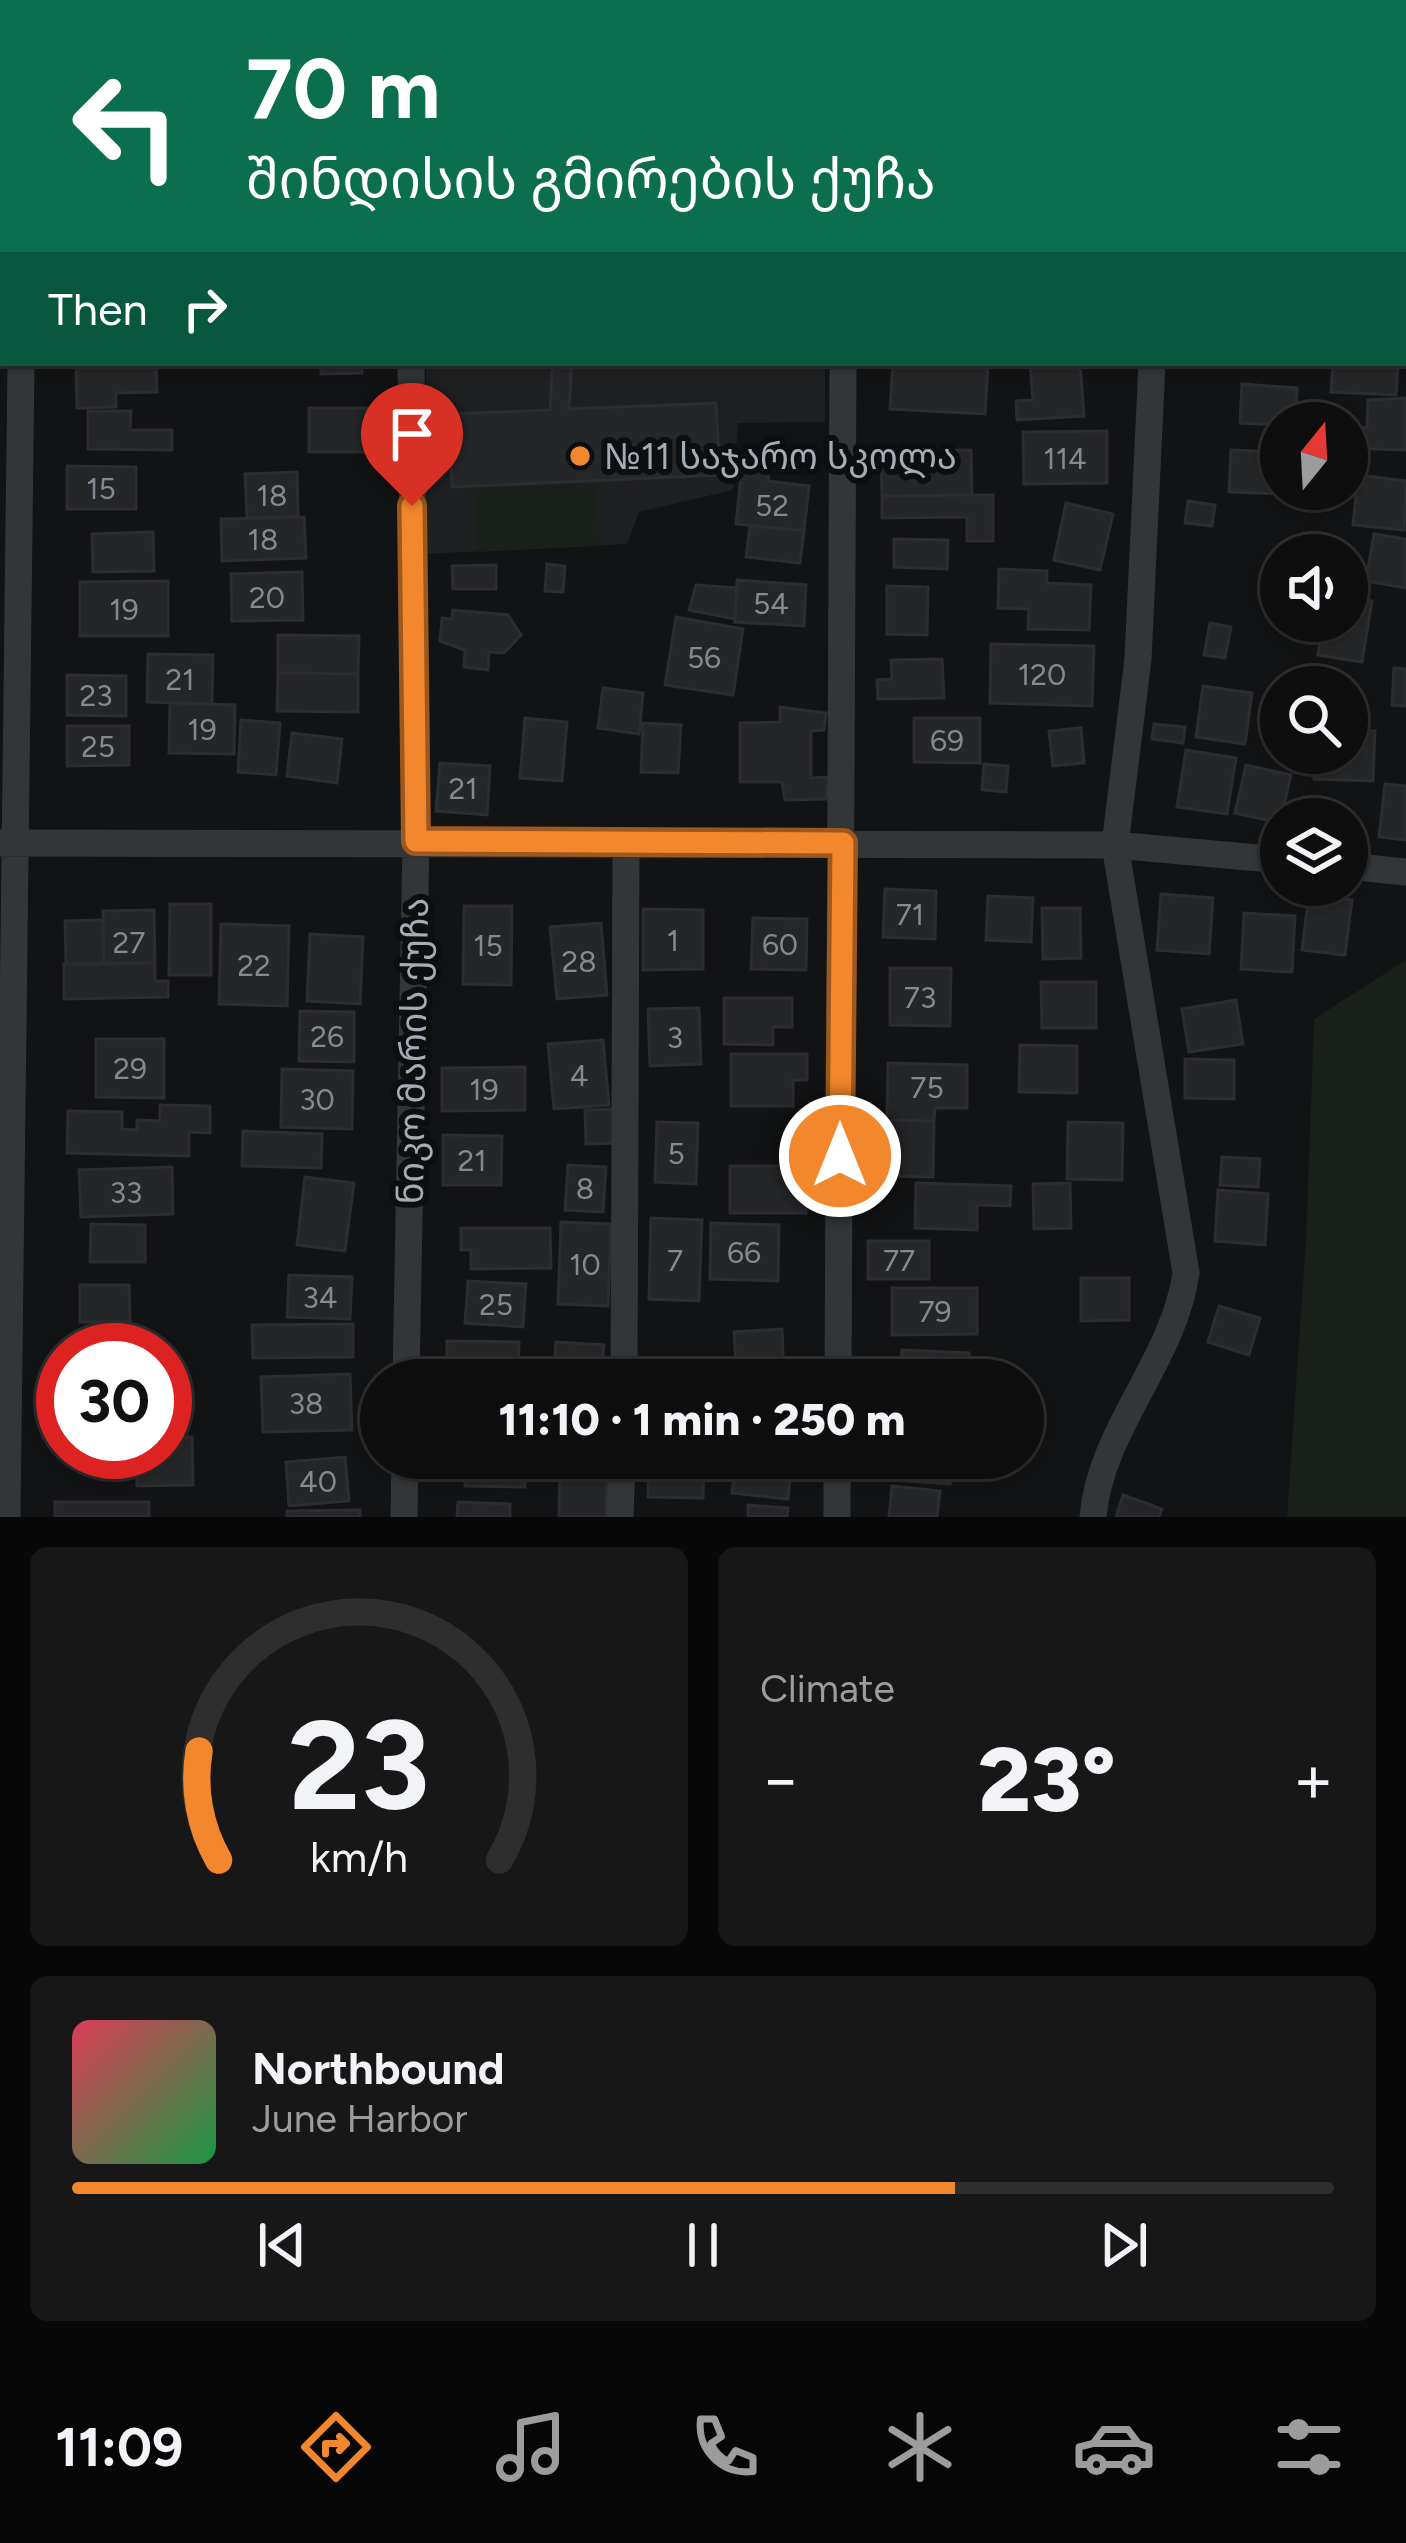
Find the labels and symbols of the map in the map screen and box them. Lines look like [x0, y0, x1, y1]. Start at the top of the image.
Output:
pin [361, 383, 463, 506]
north arrow [1260, 402, 1368, 510]
place label: №11 საჯარო სკოლა [604, 435, 957, 479]
house number: 114 [1043, 440, 1087, 477]
marker: №11 საჯარო სკოლა [567, 443, 593, 469]
house number: 15 [86, 470, 116, 507]
house number: 18 [257, 477, 287, 514]
house number: 52 [755, 487, 789, 524]
house number: 18 [248, 521, 278, 558]
house number: 20 [249, 579, 285, 616]
house number: 54 [753, 585, 789, 622]
house number: 19 [109, 591, 139, 628]
house number: 56 [687, 639, 721, 676]
house number: 120 [1018, 656, 1066, 693]
house number: 21 [165, 661, 195, 698]
house number: 23 [79, 677, 113, 714]
house number: 19 [187, 711, 217, 748]
house number: 69 [930, 722, 964, 759]
house number: 25 [81, 728, 115, 765]
house number: 21 [448, 770, 478, 807]
house number: 71 [896, 896, 924, 933]
street label: ნიკო მარის ქუჩა [389, 897, 437, 1205]
house number: 1 [667, 922, 679, 959]
house number: 27 [113, 924, 145, 961]
house number: 60 [762, 926, 798, 963]
house number: 15 [473, 927, 503, 964]
house number: 28 [561, 943, 597, 980]
house number: 22 [237, 947, 271, 984]
house number: 73 [904, 979, 936, 1016]
house number: 26 [310, 1018, 344, 1055]
house number: 3 [667, 1019, 683, 1056]
house number: 29 [113, 1050, 147, 1087]
house number: 4 [570, 1057, 588, 1094]
house number: 75 [910, 1069, 944, 1106]
house number: 19 [469, 1071, 499, 1108]
house number: 30 [299, 1081, 335, 1118]
position arrow [777, 1093, 903, 1219]
house number: 5 [667, 1135, 685, 1172]
house number: 21 [457, 1142, 487, 1179]
house number: 8 [576, 1170, 594, 1207]
house number: 33 [110, 1174, 142, 1211]
house number: 66 [727, 1234, 761, 1271]
house number: 7 [667, 1242, 683, 1279]
house number: 77 [883, 1242, 915, 1279]
house number: 10 [569, 1246, 601, 1283]
house number: 34 [303, 1279, 337, 1316]
house number: 25 [479, 1286, 513, 1323]
house number: 79 [918, 1293, 952, 1330]
speed limit sign: 30 [36, 1323, 192, 1479]
house number: 38 [289, 1385, 323, 1422]
house number: 40 [299, 1463, 337, 1500]

